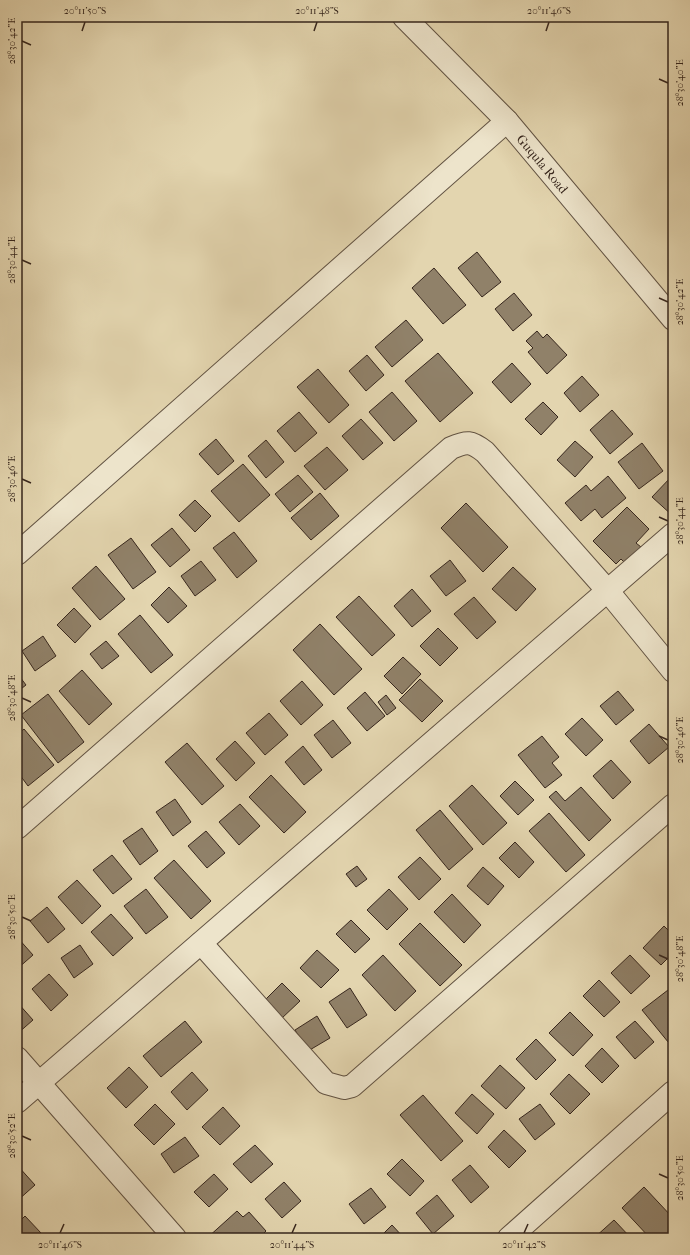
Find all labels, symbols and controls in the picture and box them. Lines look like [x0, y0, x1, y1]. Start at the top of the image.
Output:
text: 20°11'50"S [64, 5, 106, 17]
text: 20°11'48"S [295, 5, 339, 17]
text: 20°11'46"S [527, 5, 571, 17]
text: 28°30'42"E [6, 18, 18, 64]
text: 28°30'40"E [674, 60, 686, 107]
street label: Guqula Road [514, 131, 572, 197]
text: 28°30'44"E [6, 236, 18, 284]
text: 28°30'42"E [674, 279, 686, 325]
text: 28°30'46"E [6, 456, 18, 502]
text: 28°30'44"E [674, 497, 686, 545]
text: 28°30'48"E [6, 675, 18, 721]
text: 28°30'46"E [674, 717, 686, 763]
text: 28°30'50"E [6, 894, 18, 940]
text: 28°30'48"E [674, 936, 686, 982]
text: 28°30'52"E [6, 1113, 18, 1159]
text: 28°30'50"E [674, 1155, 686, 1201]
text: 20°11'46"S [38, 1239, 82, 1251]
text: 20°11'44"S [270, 1239, 314, 1251]
text: 20°11'42"S [502, 1239, 546, 1251]

